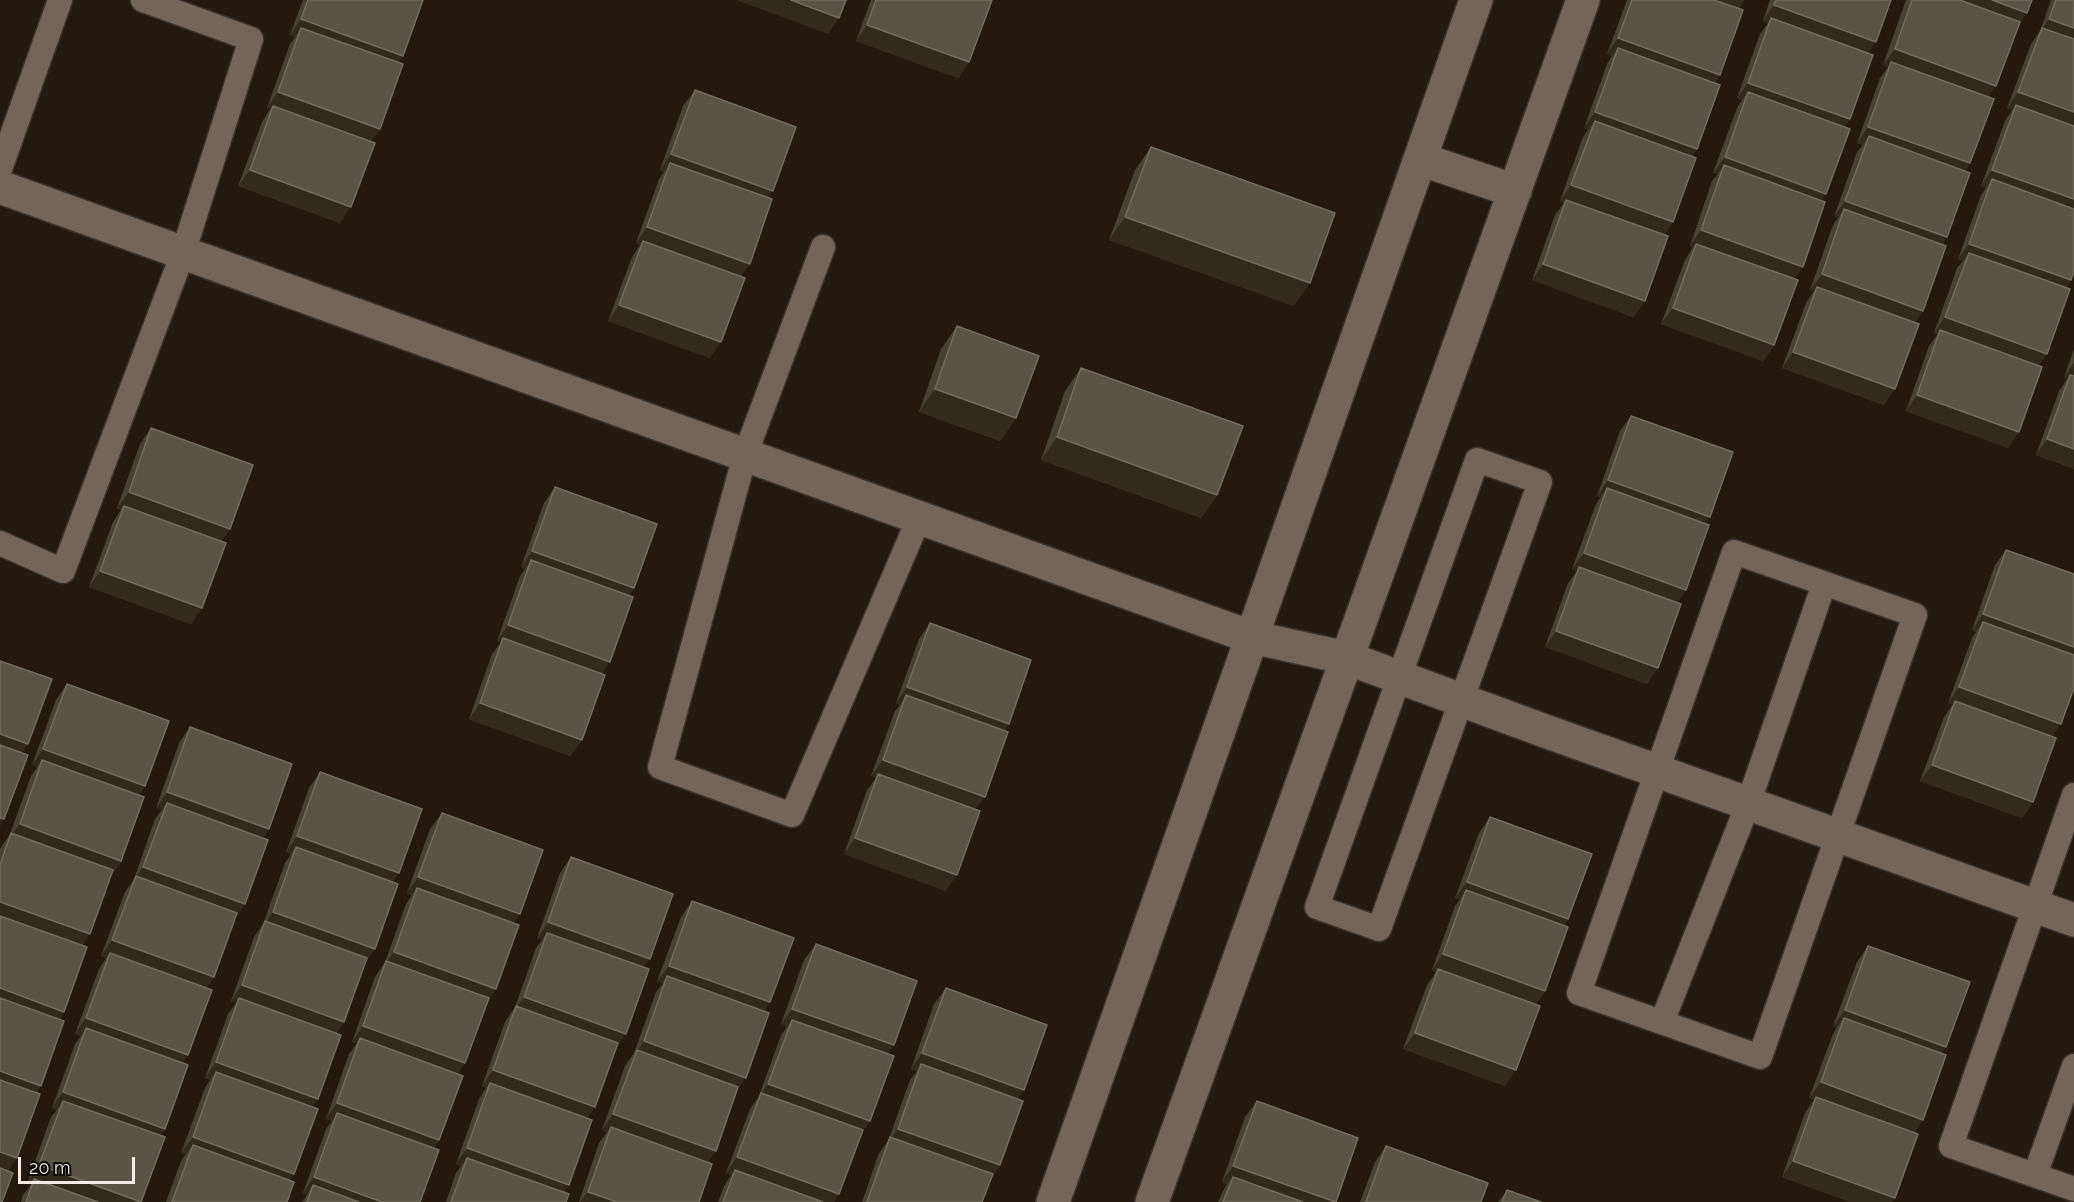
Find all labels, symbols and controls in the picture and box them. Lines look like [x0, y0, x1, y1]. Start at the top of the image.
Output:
scale bar [21, 1145, 138, 1183]
text: 20 m [29, 1157, 71, 1178]

